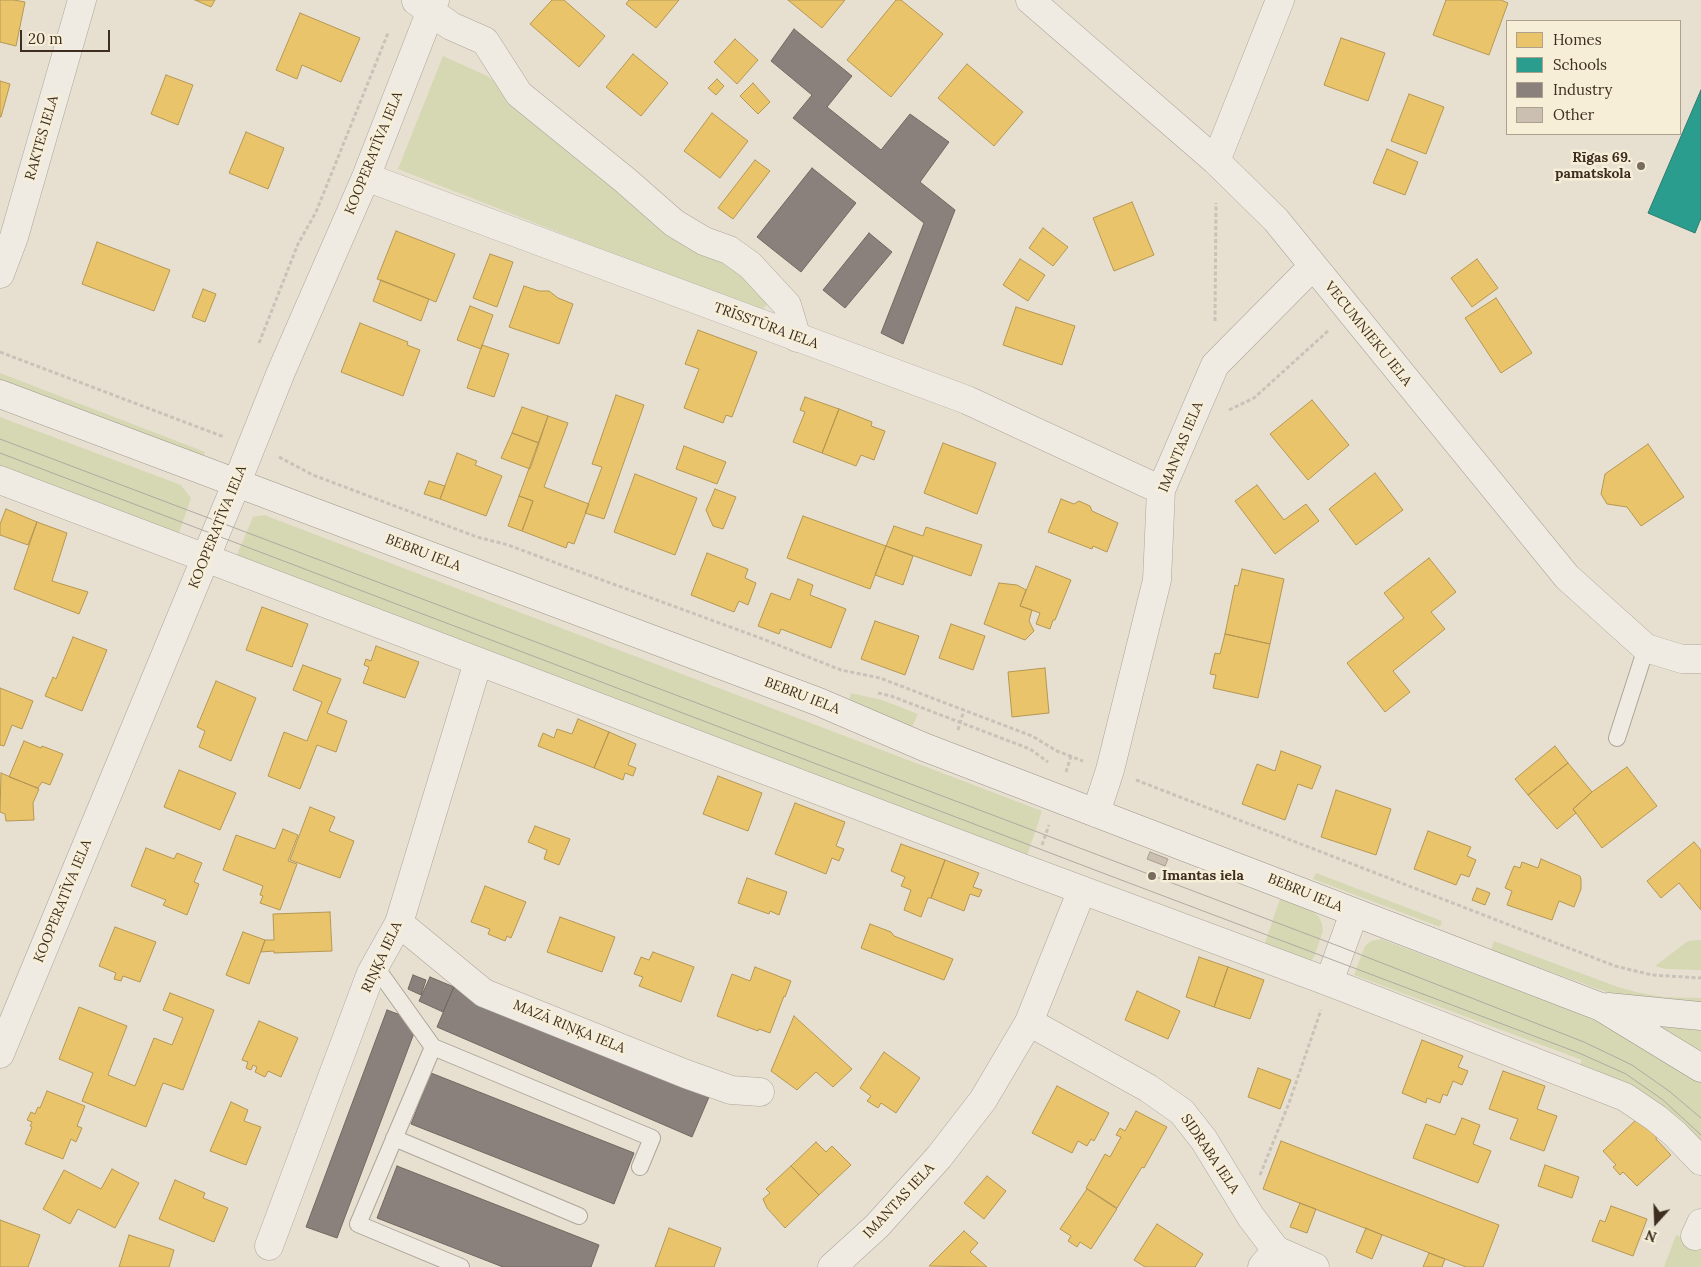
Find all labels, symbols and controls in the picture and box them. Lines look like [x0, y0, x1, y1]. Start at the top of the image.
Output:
scale bar [22, 20, 112, 52]
legend [1506, 20, 1681, 135]
text: 20 m [28, 29, 63, 48]
text: Homes [1553, 30, 1602, 49]
text: Schools [1553, 55, 1607, 74]
text: Industry [1553, 80, 1612, 99]
street label: KOOPERATĪVA IELA [342, 89, 406, 217]
street label: RAKTES IELA [22, 94, 62, 182]
text: Other [1553, 105, 1594, 124]
place label: Rīgas 69. pamatskola [1555, 150, 1631, 182]
marker: Rīgas 69. pamatskola [1635, 160, 1647, 172]
street label: VECUMNIEKU IELA [1321, 278, 1415, 390]
street label: TRĪSSTŪRA IELA [711, 299, 821, 353]
street label: IMANTAS IELA [1155, 399, 1207, 495]
street label: KOOPERATĪVA IELA [186, 463, 250, 591]
street label: BEBRU IELA [383, 531, 463, 575]
street label: BEBRU IELA [762, 674, 842, 718]
street label: KOOPERATĪVA IELA [31, 837, 95, 965]
place label: Imantas iela [1162, 868, 1244, 884]
marker: Imantas iela [1146, 870, 1158, 882]
street label: BEBRU IELA [1265, 870, 1345, 916]
street label: RIŅĶA IELA [358, 919, 406, 995]
street label: MAZĀ RIŅĶA IELA [511, 997, 627, 1057]
street label: SIDRABA IELA [1177, 1111, 1243, 1197]
street label: IMANTAS IELA [860, 1160, 938, 1242]
north arrow [1631, 1197, 1681, 1247]
text: N [1643, 1226, 1659, 1246]

